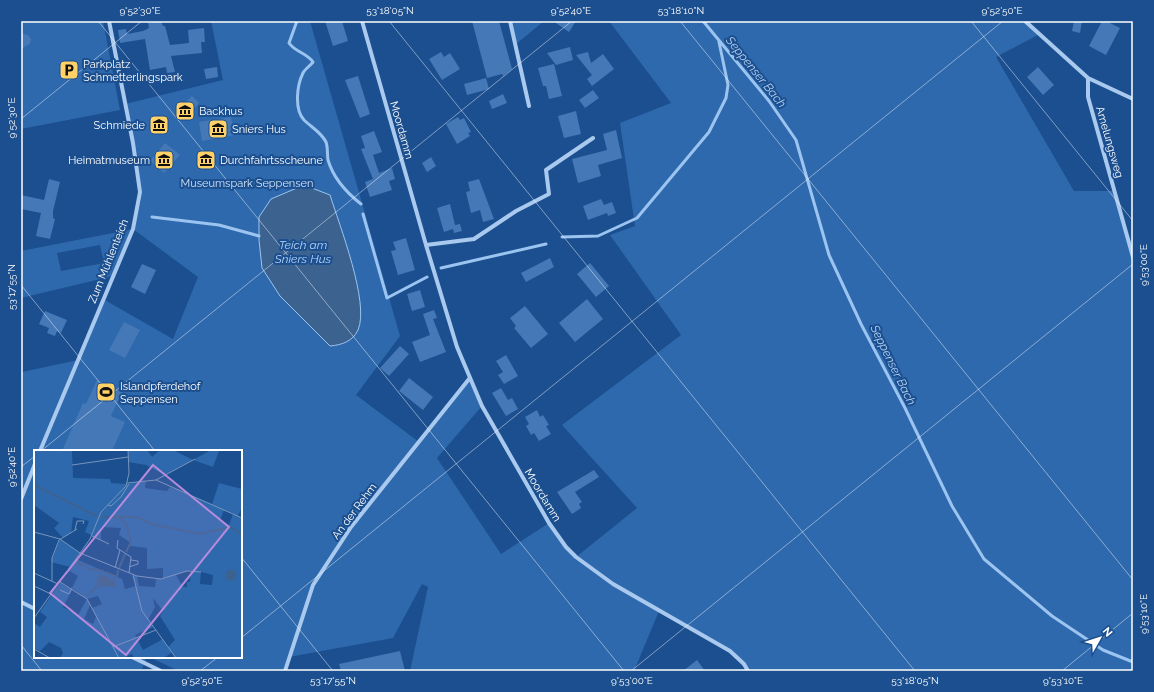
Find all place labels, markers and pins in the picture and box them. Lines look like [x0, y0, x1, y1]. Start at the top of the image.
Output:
place label: Parkplatz Schmetterlingspark [83, 58, 183, 84]
parking icon: Parkplatz Schmetterlingspark [58, 59, 80, 81]
museum icon: Backhus [174, 100, 196, 122]
place label: Backhus [199, 105, 242, 118]
museum icon: Schmiede [148, 114, 170, 136]
museum icon: Sniers Hus [207, 118, 229, 140]
place label: Schmiede [94, 119, 146, 132]
place label: Sniers Hus [232, 123, 286, 136]
museum icon: Heimatmuseum [153, 149, 175, 171]
museum icon: Durchfahrtsscheune [195, 149, 217, 171]
place label: Heimatmuseum [68, 154, 150, 167]
place label: Durchfahrtsscheune [220, 154, 324, 167]
place label: Islandpferdehof Seppensen [120, 380, 201, 406]
sports icon: Islandpferdehof Seppensen [95, 381, 117, 403]

